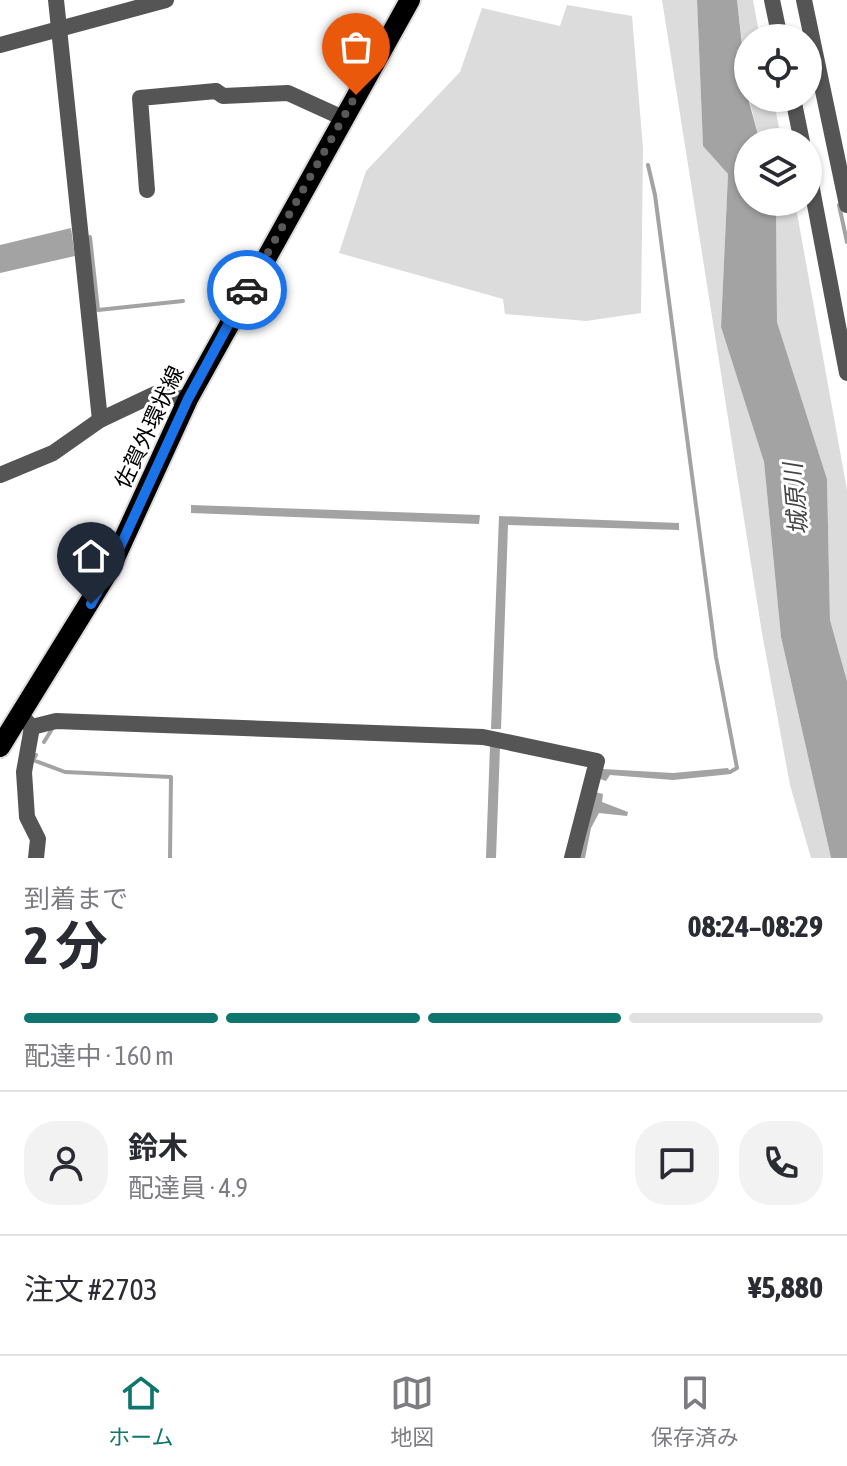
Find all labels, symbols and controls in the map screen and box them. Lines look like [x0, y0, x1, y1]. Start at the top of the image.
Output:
pin [322, 13, 390, 95]
map controls [734, 24, 822, 216]
button: locate [734, 24, 822, 112]
icon: bag [334, 25, 378, 69]
button: layers [734, 128, 822, 216]
courier [207, 250, 287, 330]
icon: car [225, 268, 269, 312]
street label: 佐賀外環状線 [109, 362, 189, 492]
water label: 城原川 [779, 459, 812, 536]
pin [57, 522, 125, 604]
icon: home [69, 534, 113, 578]
text: 到着まで [24, 884, 128, 914]
text: 08:24–08:29 [688, 909, 823, 943]
text: 2 分 [24, 915, 108, 975]
text: 配達中 · 160 m [24, 1041, 174, 1071]
button: person [24, 1121, 108, 1205]
button: chat [635, 1121, 719, 1205]
button: phone [739, 1121, 823, 1205]
text: 鈴木 [128, 1130, 188, 1164]
text: 配達員 · 4.9 [128, 1173, 248, 1203]
text: ¥5,880 [748, 1270, 823, 1304]
text: 注文 #2703 [24, 1272, 158, 1306]
tab: ホーム [108, 1371, 174, 1451]
tab: 地図 [390, 1371, 434, 1451]
tab: 保存済み [651, 1371, 739, 1451]

